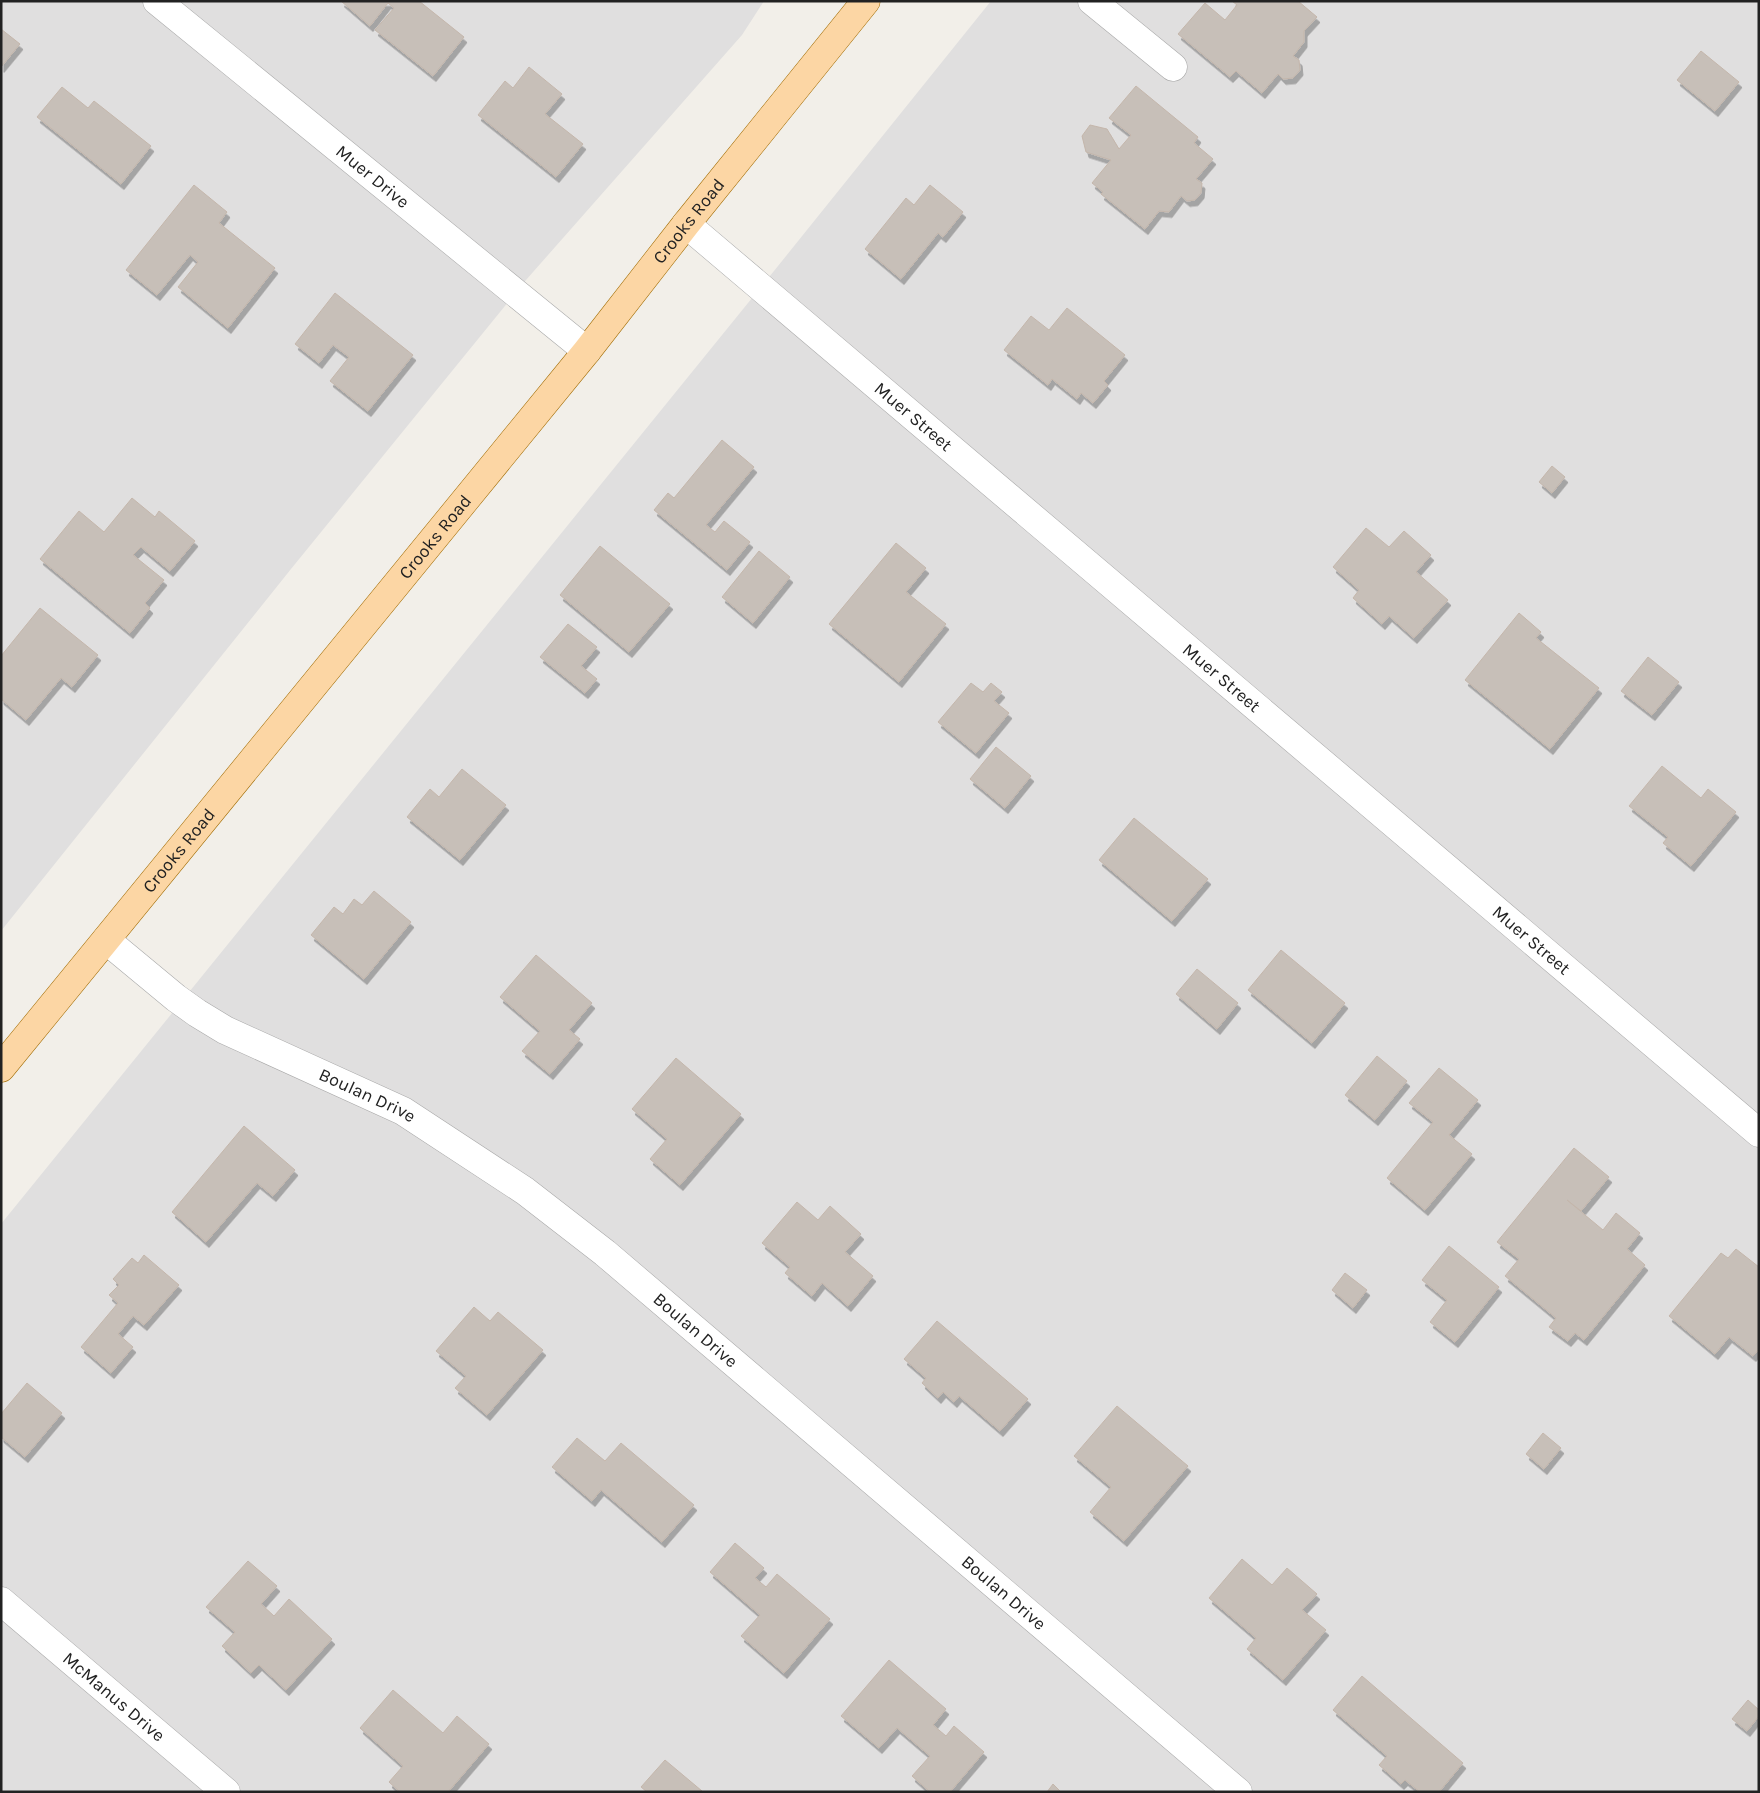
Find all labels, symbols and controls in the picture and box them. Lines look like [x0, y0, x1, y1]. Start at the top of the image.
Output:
street label: Muer Drive [331, 140, 414, 213]
street label: Crooks Road [648, 174, 729, 268]
street label: Muer Street [870, 377, 957, 456]
street label: Crooks Road [394, 490, 476, 584]
street label: Muer Street [1178, 638, 1265, 717]
street label: Crooks Road [138, 804, 220, 897]
street label: Muer Street [1488, 901, 1575, 980]
street label: Boulan Drive [316, 1063, 420, 1127]
street label: Boulan Drive [649, 1288, 742, 1372]
street label: Boulan Drive [957, 1550, 1051, 1635]
street label: McManus Drive [58, 1647, 169, 1746]

